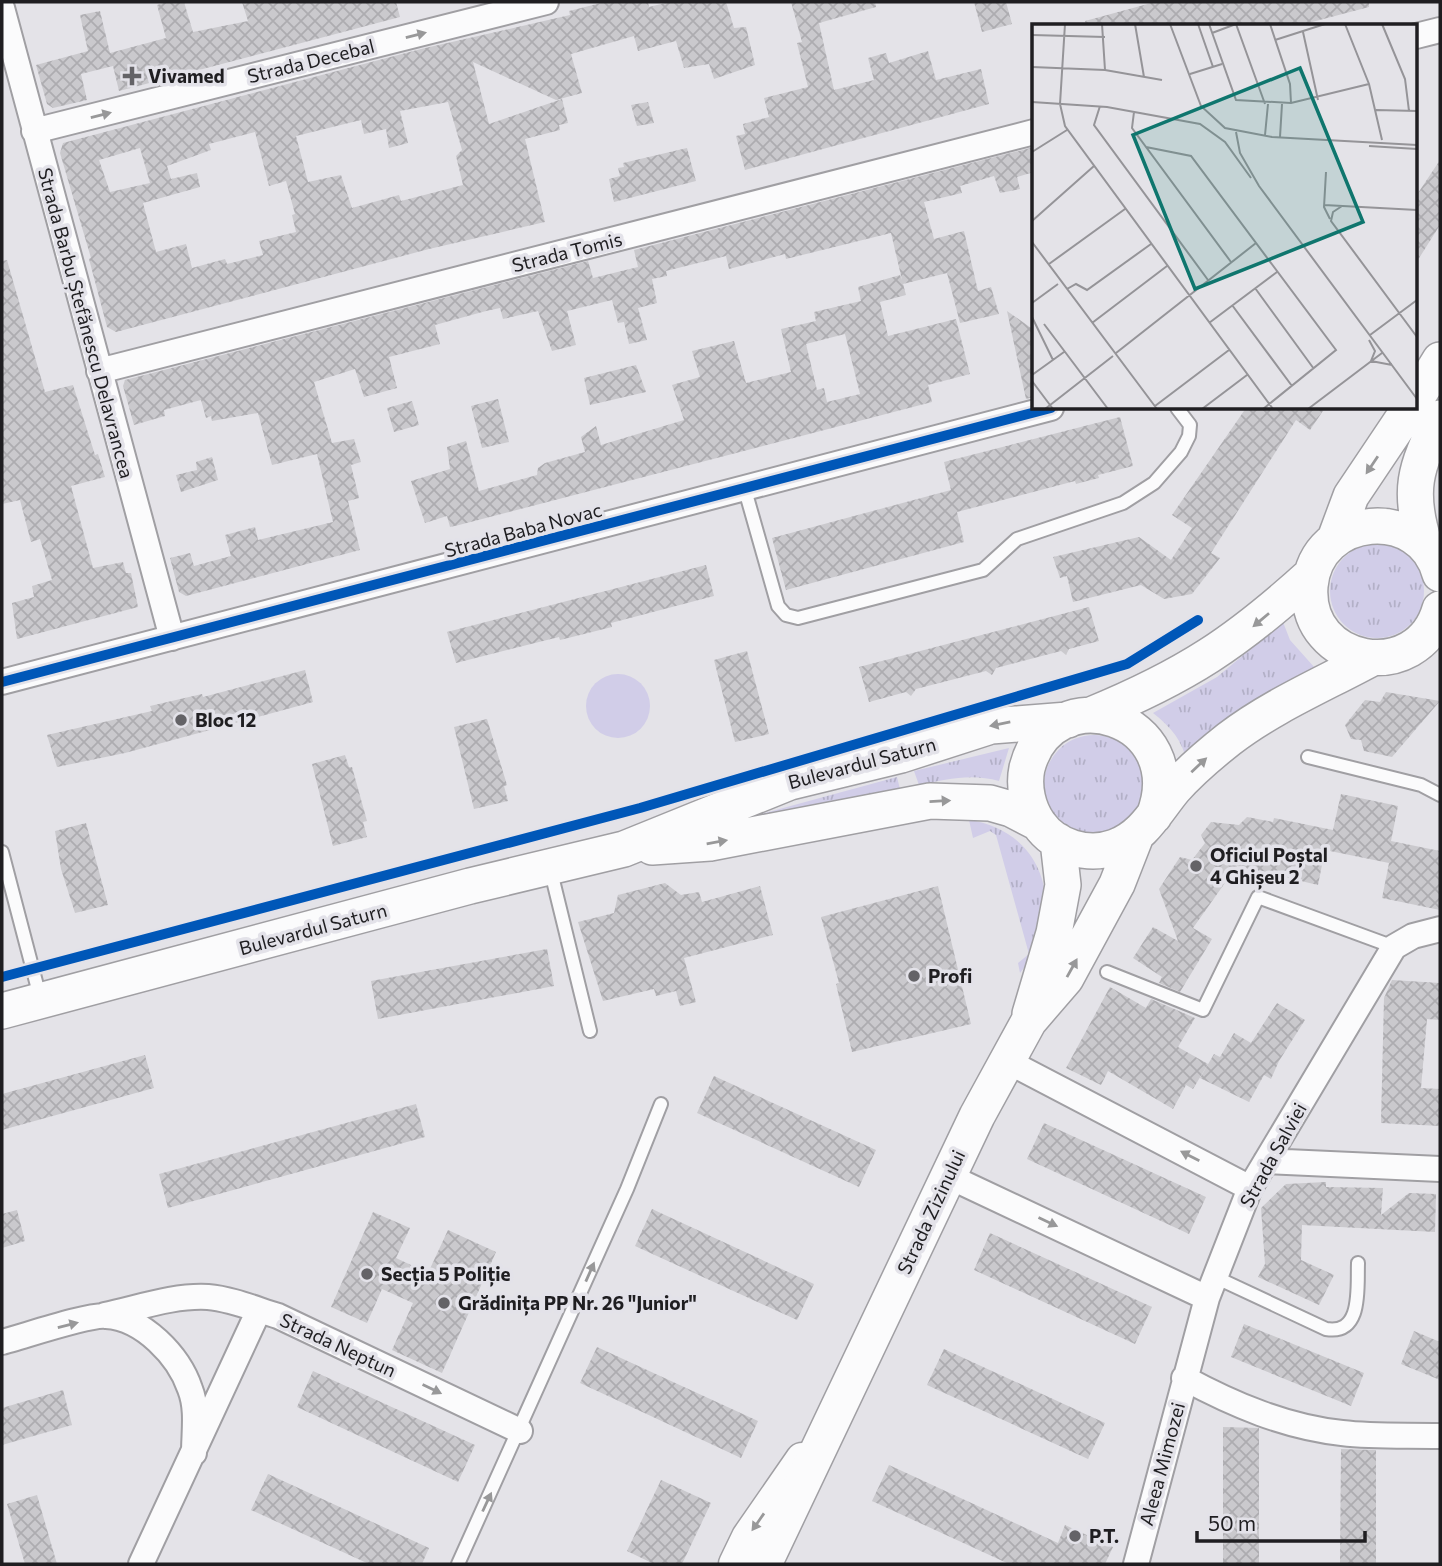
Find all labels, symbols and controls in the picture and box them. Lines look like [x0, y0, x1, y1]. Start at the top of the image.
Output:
inset map [1032, 24, 1418, 410]
one-way arrow [405, 29, 427, 40]
street label: Strada Decebal [245, 34, 377, 87]
place label: Vivamed [148, 64, 225, 87]
marker: Vivamed [122, 66, 142, 86]
one-way arrow [90, 109, 112, 120]
street label: Strada Barbu Ștefănescu Delavrancea [32, 165, 139, 481]
street label: Strada Tomis [509, 227, 624, 276]
one-way arrow [1366, 455, 1379, 474]
street label: Strada Baba Novac [442, 497, 604, 562]
one-way arrow [1252, 612, 1270, 628]
place label: Bloc 12 [195, 708, 256, 731]
marker: Bloc 12 [173, 712, 189, 728]
one-way arrow [989, 719, 1011, 730]
street label: Bulevardul Saturn [785, 732, 938, 793]
one-way arrow [1190, 758, 1207, 774]
one-way arrow [929, 795, 951, 806]
one-way arrow [706, 836, 728, 847]
place label: Oficiul Poștal 4 Ghișeu 2 [1210, 843, 1328, 890]
marker: Oficiul Poștal 4 Ghișeu 2 [1188, 858, 1204, 874]
street label: Bulevardul Saturn [236, 898, 389, 959]
one-way arrow [1066, 958, 1077, 978]
place label: Profi [928, 964, 972, 987]
marker: Profi [906, 968, 922, 984]
street label: Strada Salviei [1234, 1098, 1311, 1211]
street label: Strada Zizinului [892, 1146, 969, 1278]
one-way arrow [1179, 1151, 1199, 1163]
one-way arrow [1038, 1216, 1058, 1228]
place label: Secția 5 Poliție [381, 1262, 511, 1287]
one-way arrow [584, 1262, 596, 1282]
marker: Secția 5 Poliție [359, 1266, 375, 1282]
place label: Grădinița PP Nr. 26 "Junior" [458, 1291, 697, 1316]
marker: Grădinița PP Nr. 26 "Junior" [436, 1295, 452, 1311]
street label: Strada Neptun [277, 1308, 400, 1381]
one-way arrow [57, 1319, 79, 1330]
one-way arrow [422, 1384, 442, 1395]
street label: Aleea Mimozei [1134, 1400, 1189, 1528]
one-way arrow [481, 1492, 493, 1512]
scale bar [1197, 1500, 1365, 1544]
text: 50 m [1208, 1510, 1256, 1535]
one-way arrow [751, 1513, 765, 1531]
place label: P.T. [1089, 1524, 1119, 1547]
marker: P.T. [1067, 1528, 1083, 1544]

